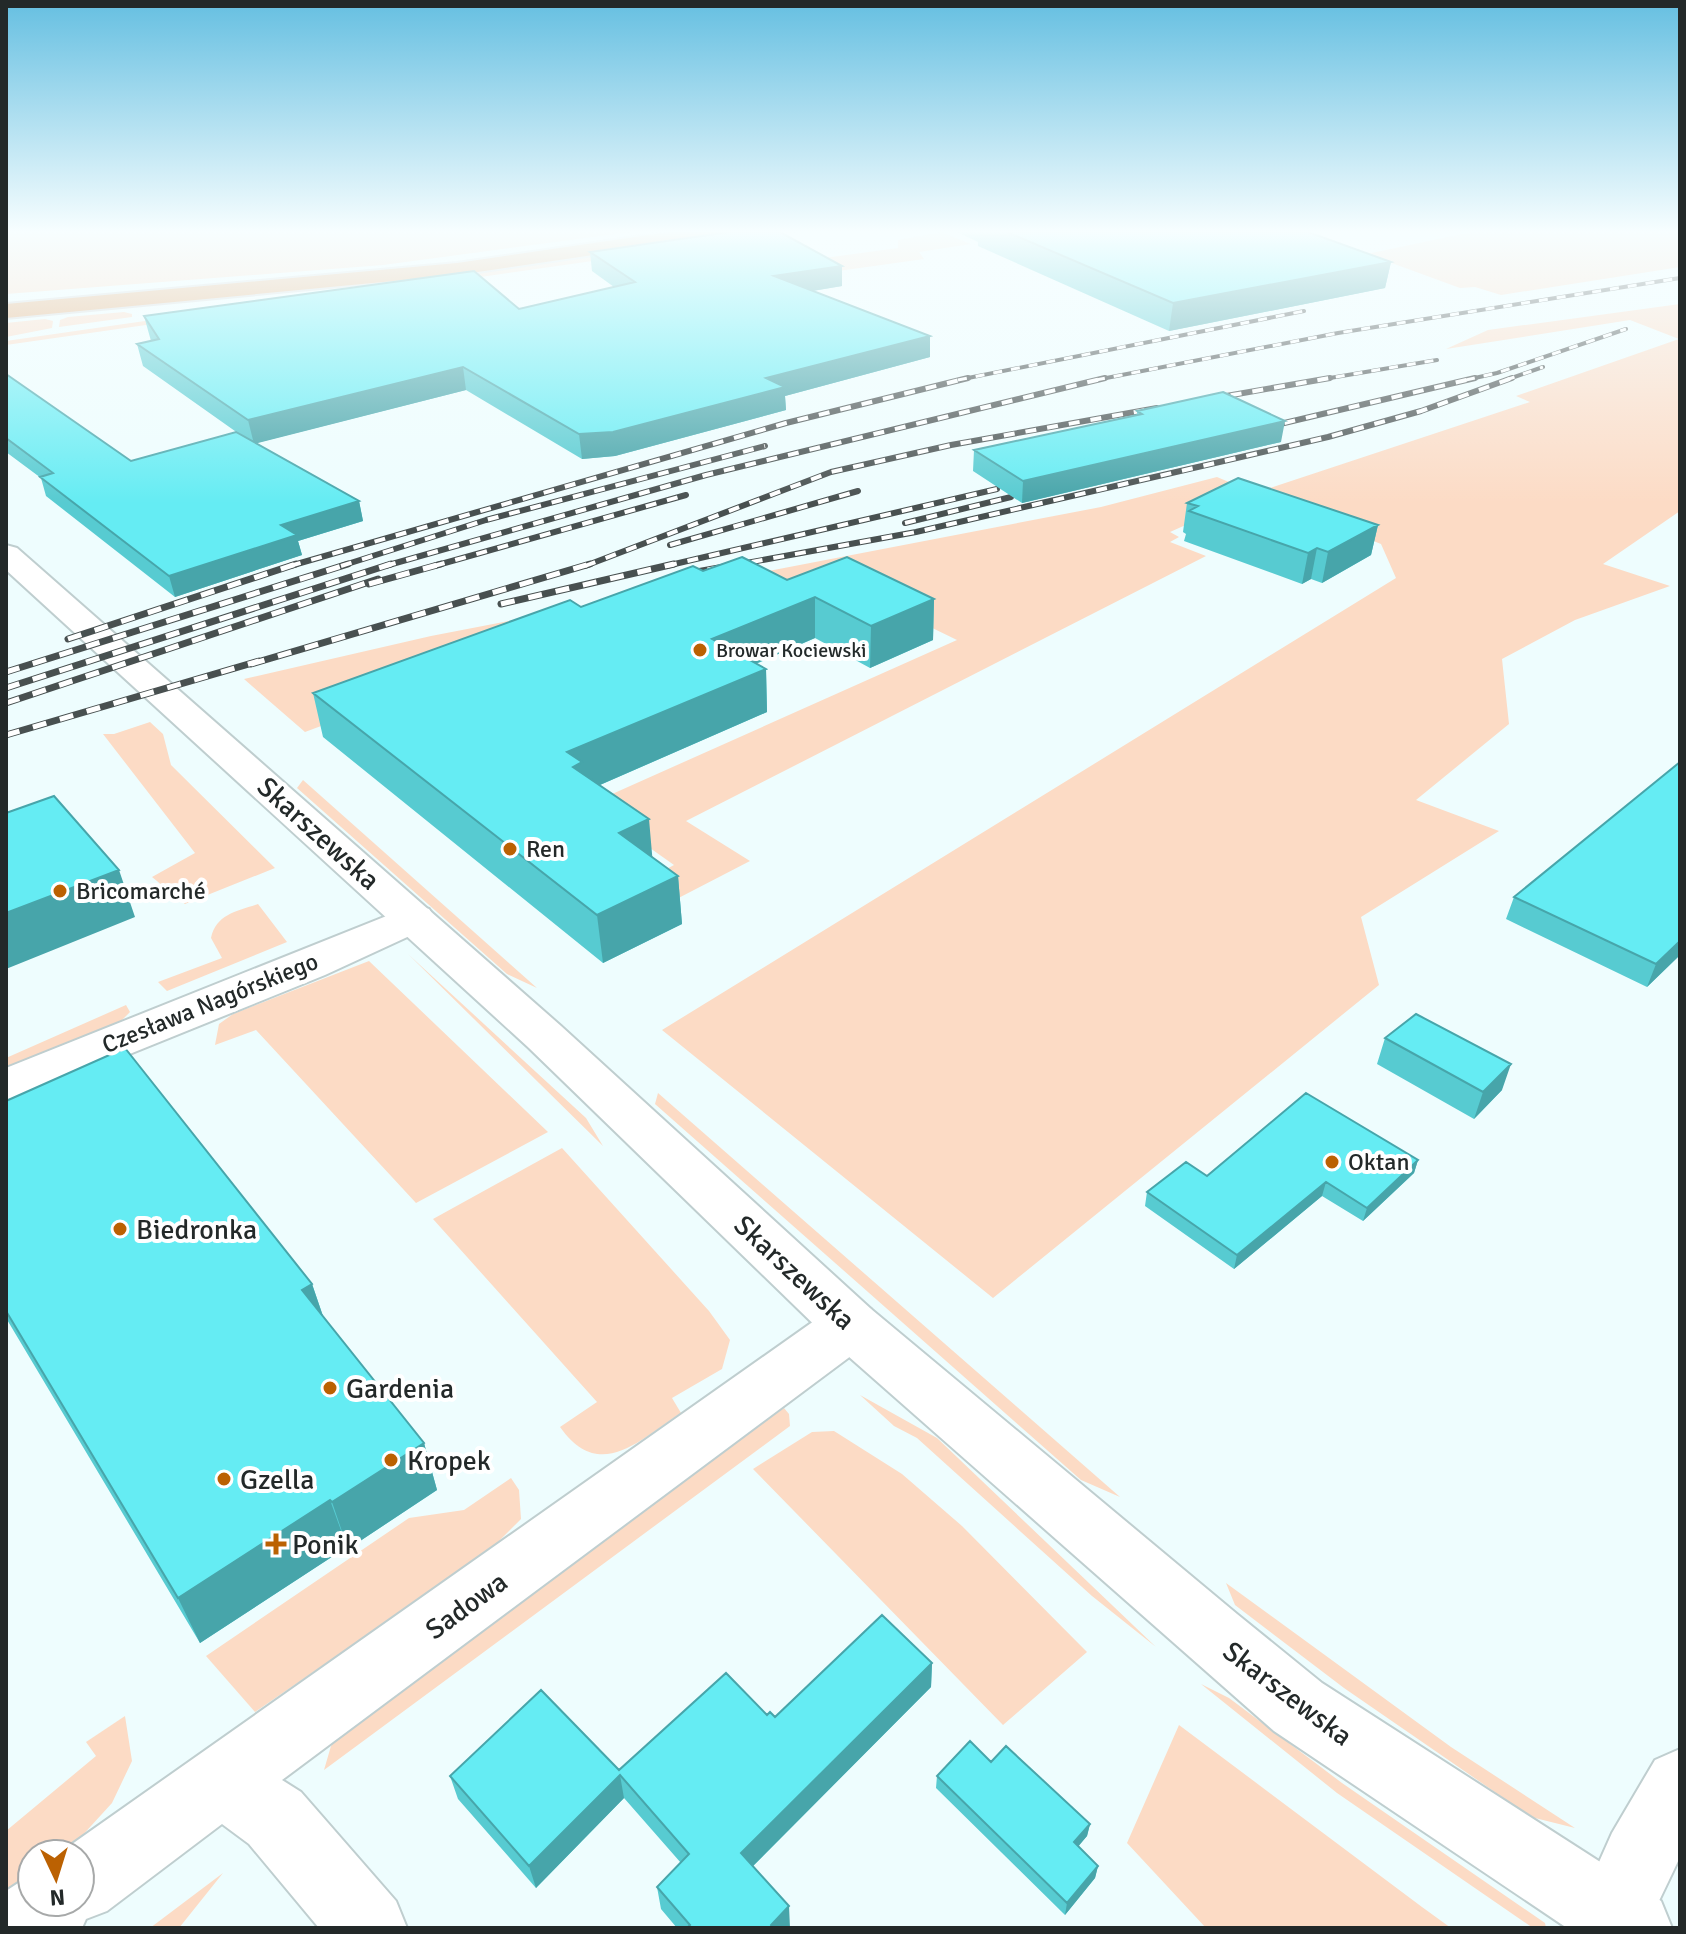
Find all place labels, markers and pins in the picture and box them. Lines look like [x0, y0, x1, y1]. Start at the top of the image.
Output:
place label: Browar Kociewski [716, 638, 866, 663]
marker: Browar Kociewski [691, 641, 709, 659]
place label: Ren [526, 834, 565, 864]
marker: Ren [501, 840, 519, 858]
place label: Bricomarché [76, 876, 206, 906]
marker: Bricomarché [51, 882, 69, 900]
place label: Oktan [1348, 1147, 1410, 1177]
marker: Oktan [1323, 1153, 1341, 1171]
place label: Biedronka [136, 1213, 257, 1247]
marker: Biedronka [111, 1220, 129, 1238]
place label: Gardenia [346, 1372, 454, 1406]
marker: Gardenia [321, 1379, 339, 1397]
place label: Kropek [407, 1444, 491, 1478]
marker: Kropek [382, 1451, 400, 1469]
place label: Gzella [240, 1463, 315, 1497]
marker: Gzella [215, 1470, 233, 1488]
place label: Ponik [292, 1528, 359, 1562]
marker: Ponik [267, 1535, 285, 1553]

